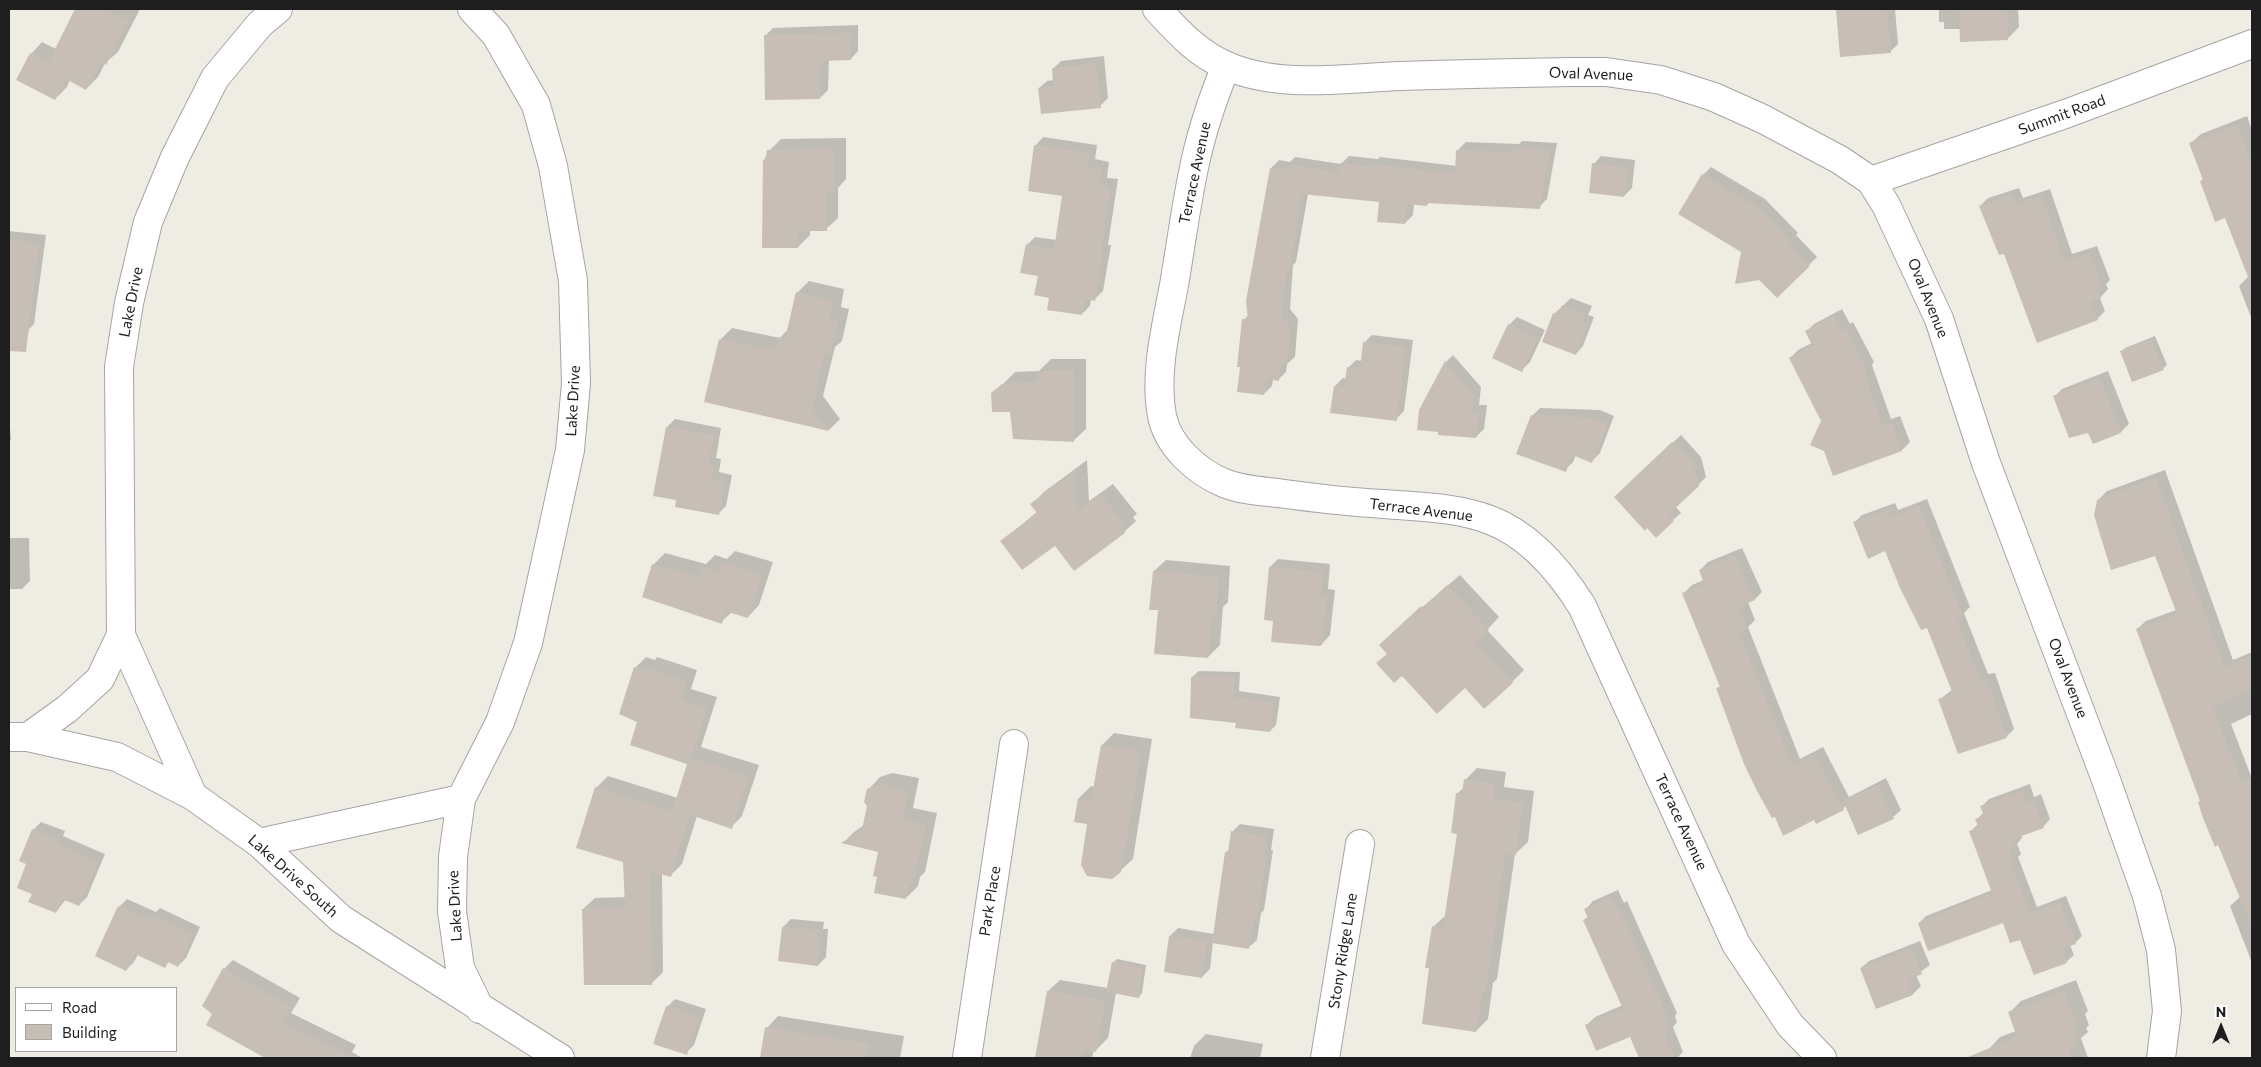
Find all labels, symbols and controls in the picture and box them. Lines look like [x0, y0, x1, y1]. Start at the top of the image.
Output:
street label: Oval Avenue [1549, 64, 1633, 84]
street label: Summit Road [2016, 91, 2108, 139]
street label: Terrace Avenue [1175, 120, 1215, 226]
street label: Oval Avenue [1904, 256, 1952, 340]
street label: Lake Drive [115, 265, 147, 339]
street label: Lake Drive [562, 365, 584, 437]
street label: Terrace Avenue [1368, 495, 1474, 525]
street label: Oval Avenue [2044, 635, 2092, 721]
street label: Terrace Avenue [1651, 771, 1711, 873]
street label: Lake Drive South [244, 831, 342, 921]
street label: Park Place [976, 865, 1004, 937]
street label: Lake Drive [444, 870, 466, 942]
street label: Stony Ridge Lane [1325, 892, 1361, 1010]
legend [15, 987, 178, 1052]
text: Road [62, 998, 97, 1016]
north arrow [2196, 1002, 2246, 1052]
text: N [2216, 1003, 2226, 1020]
text: Building [62, 1023, 117, 1041]

